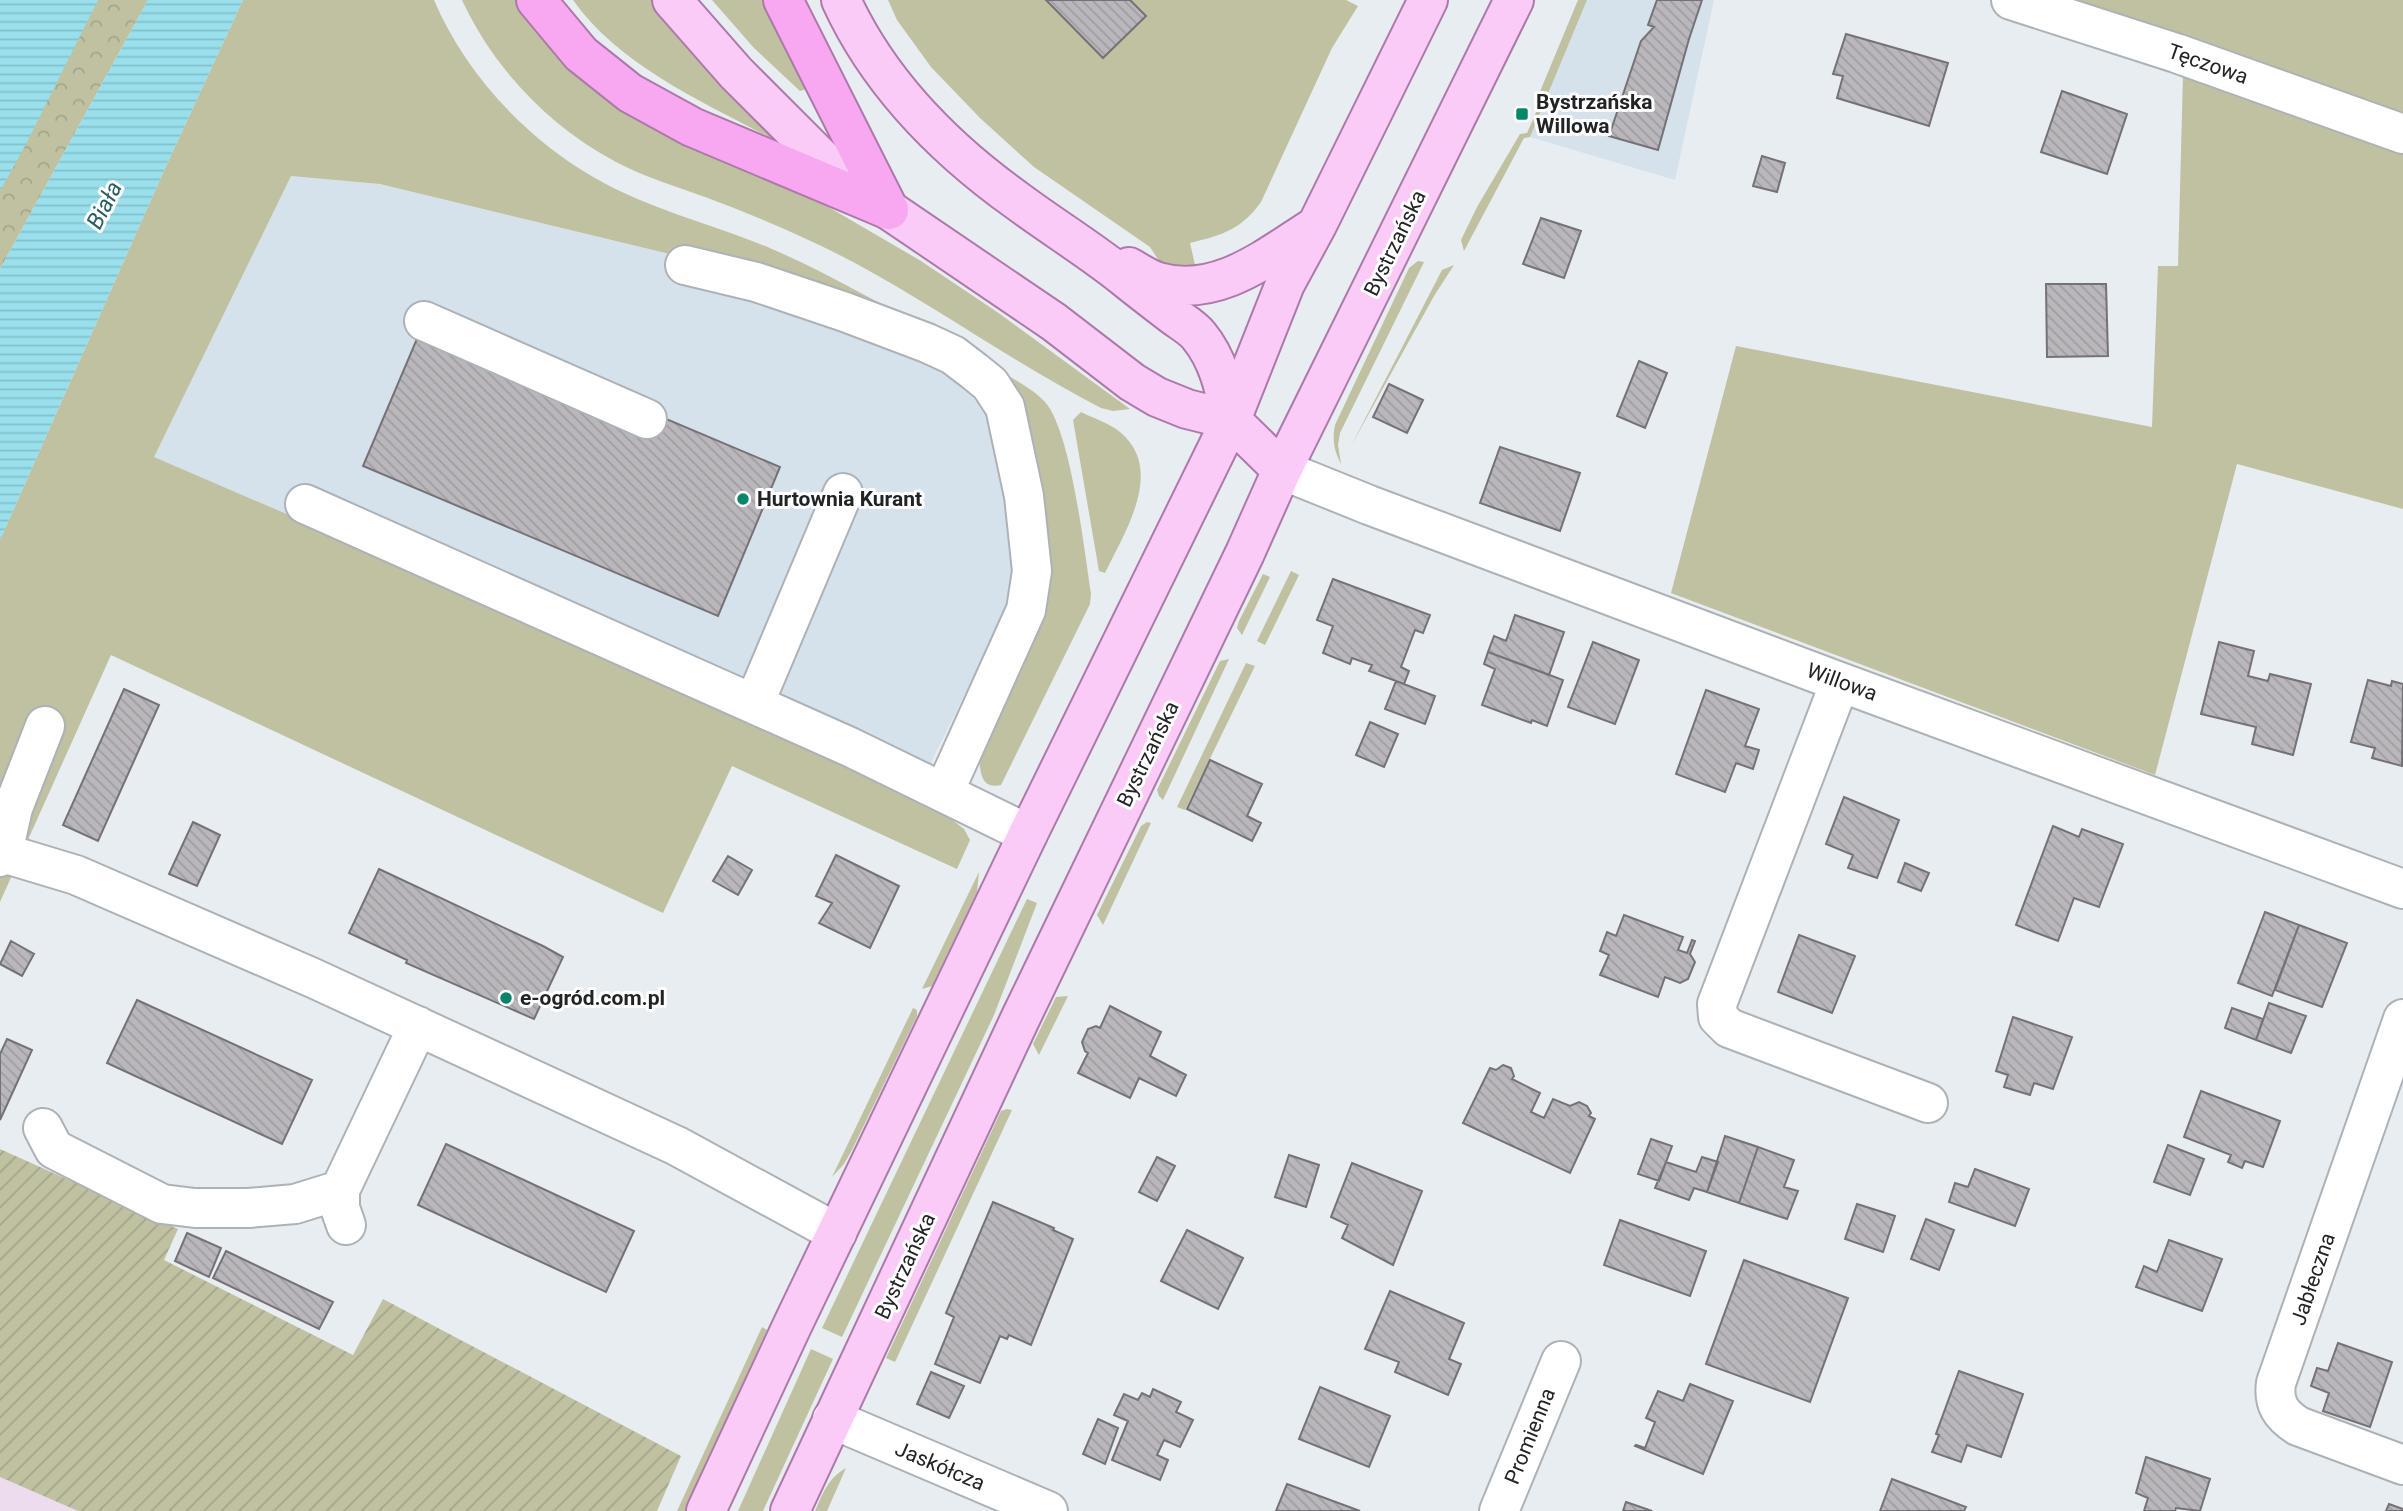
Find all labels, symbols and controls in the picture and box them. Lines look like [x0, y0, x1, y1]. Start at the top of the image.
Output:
street label: Tęczowa [2165, 39, 2251, 89]
place label: Bystrzańska Willowa [1536, 90, 1653, 138]
marker: Bystrzańska Willowa [1514, 106, 1530, 122]
water label: Biała [81, 177, 128, 233]
street label: Bystrzańska [1359, 186, 1431, 300]
place label: Hurtownia Kurant [757, 487, 922, 511]
marker: Hurtownia Kurant [735, 491, 751, 507]
street label: Willowa [1804, 658, 1880, 706]
street label: Bystrzańska [1112, 697, 1184, 811]
place label: e-ogród.com.pl [520, 986, 665, 1010]
marker: e-ogród.com.pl [498, 990, 514, 1006]
street label: Bystrzańska [870, 1209, 940, 1323]
street label: Jabłeczna [2286, 1230, 2340, 1328]
street label: Promienna [1500, 1384, 1560, 1488]
street label: Jaskółcza [892, 1436, 988, 1496]

